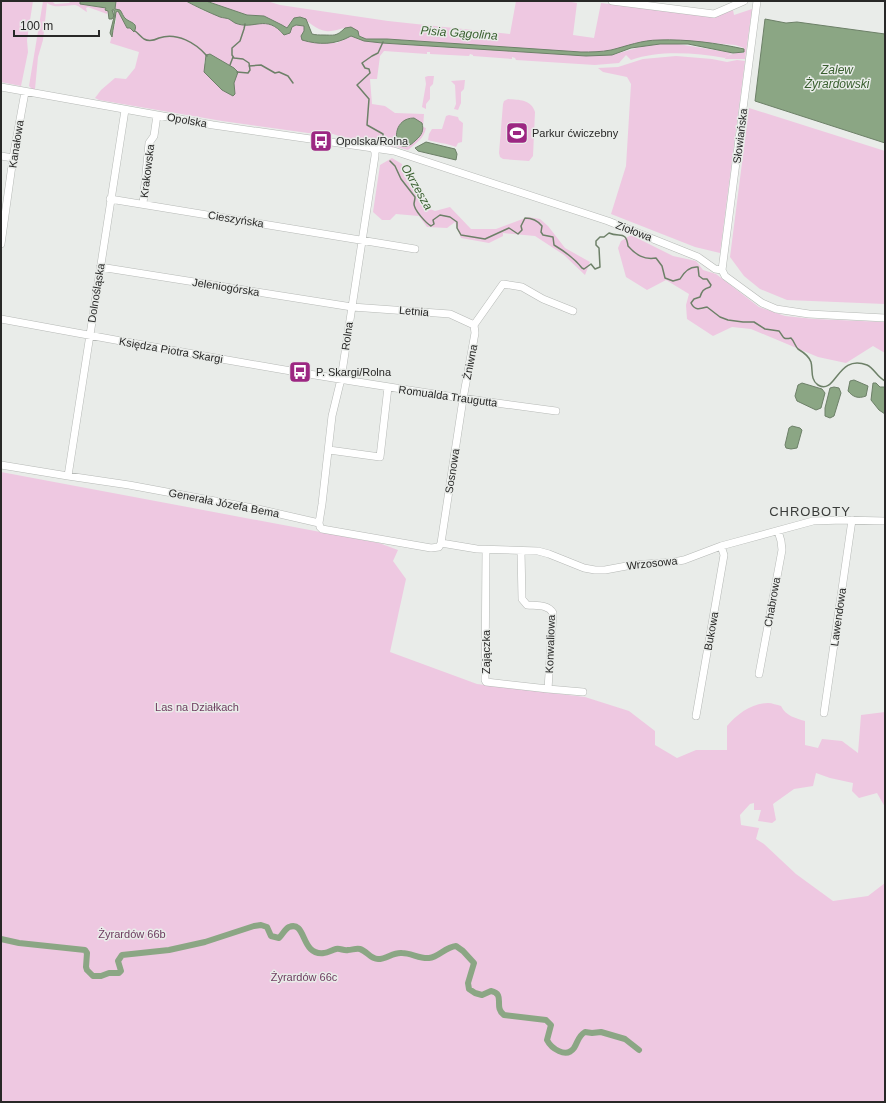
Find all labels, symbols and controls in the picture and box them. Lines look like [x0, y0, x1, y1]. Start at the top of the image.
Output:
scale bar [14, 12, 99, 38]
text: 100 m [20, 19, 53, 33]
water label: Pisia Gągolina [420, 23, 498, 43]
water label: Zalew Żyrardowski [804, 63, 870, 91]
street label: Słowiańska [731, 107, 749, 164]
street label: Opolska [166, 111, 209, 130]
street label: Kanałowa [6, 118, 26, 169]
sports icon: Parkur ćwiczebny [504, 120, 530, 146]
place label: Parkur ćwiczebny [532, 127, 619, 139]
bus stop icon: Opolska/Rolna [308, 128, 334, 154]
place label: Opolska/Rolna [336, 135, 409, 147]
street label: Krakowska [138, 143, 156, 198]
water label: Okrzesza [398, 162, 436, 213]
street label: Cieszyńska [207, 209, 266, 229]
street label: Ziołowa [614, 219, 655, 244]
street label: Dolnośląska [85, 262, 107, 324]
street label: Jeleniogórska [192, 276, 261, 298]
street label: Letnia [399, 304, 430, 318]
street label: Rolna [339, 320, 355, 351]
street label: Księdza Piotra Skargi [118, 335, 224, 365]
street label: Żniwna [461, 343, 479, 381]
bus stop icon: P. Skargi/Rolna [287, 359, 313, 385]
place label: P. Skargi/Rolna [316, 366, 392, 378]
street label: Romualda Traugutta [398, 383, 499, 409]
street label: Sosnowa [443, 447, 462, 494]
street label: Generała Józefa Bema [168, 486, 281, 520]
district label: CHROBOTY [769, 504, 851, 519]
street label: Wrzosowa [626, 554, 679, 572]
street label: Chabrowa [762, 575, 782, 628]
street label: Lawendowa [828, 586, 848, 647]
street label: Bukowa [702, 610, 720, 651]
street label: Konwaliowa [543, 614, 557, 674]
street label: Zajączka [480, 629, 492, 674]
park label: Las na Działkach [155, 701, 239, 713]
park label: Żyrardów 66b [98, 928, 166, 940]
park label: Żyrardów 66c [271, 971, 338, 983]

